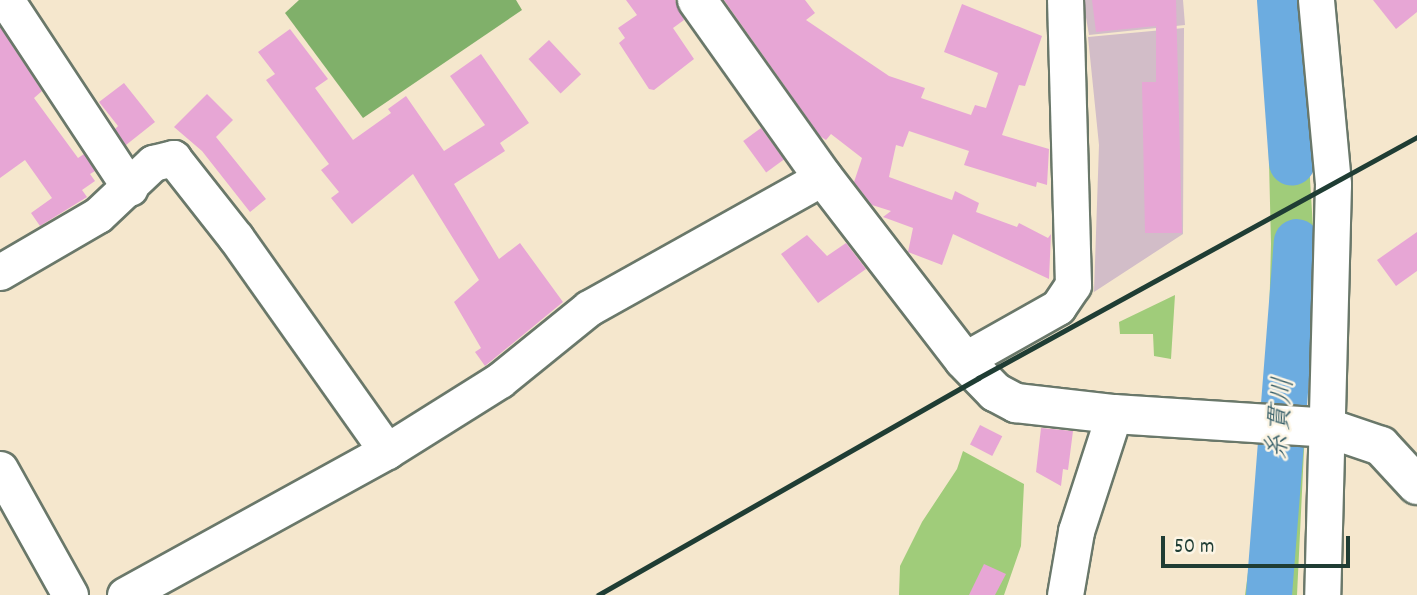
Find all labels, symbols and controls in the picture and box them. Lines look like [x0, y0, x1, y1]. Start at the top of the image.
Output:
water label: 糸貫川 [1263, 376, 1303, 462]
scale bar [1165, 522, 1354, 566]
text: 50 m [1174, 533, 1214, 563]

